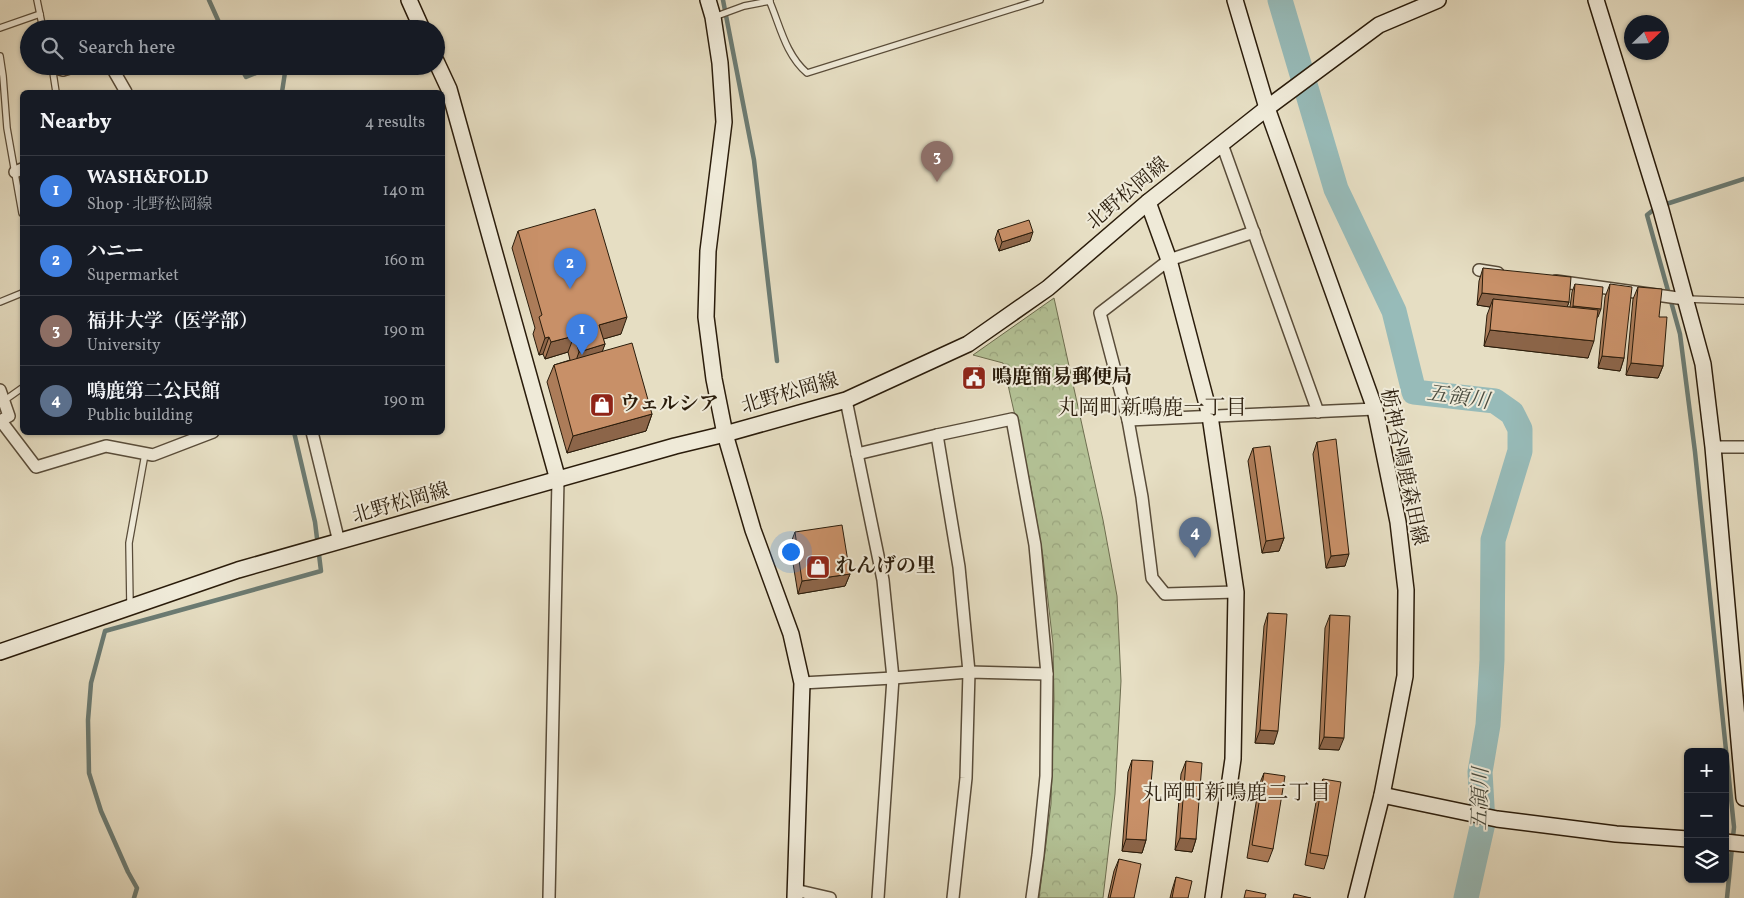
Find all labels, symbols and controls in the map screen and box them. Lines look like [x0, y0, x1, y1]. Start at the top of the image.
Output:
north arrow [1624, 15, 1669, 60]
search box [20, 20, 445, 75]
icon: search [38, 34, 66, 62]
text: Search here [78, 35, 175, 61]
text: Nearby [40, 108, 111, 137]
text: 4 results [365, 112, 425, 134]
pin: 3 [921, 141, 953, 182]
street label: 北野松岡線 [1081, 151, 1175, 237]
text: WASH&FOLD [87, 165, 208, 191]
text: 1 [53, 180, 59, 202]
text: 140 m [383, 180, 425, 202]
text: Shop · 北野松岡線 [87, 194, 213, 216]
text: ハニー [87, 239, 144, 265]
pin: 2 [554, 248, 586, 289]
text: 2 [52, 250, 60, 272]
text: 160 m [384, 250, 425, 272]
text: Supermarket [87, 265, 179, 287]
text: 福井大学（医学部） [87, 309, 258, 335]
pin: 1 [566, 314, 598, 355]
text: 3 [52, 320, 60, 342]
text: 190 m [383, 320, 425, 342]
text: University [87, 335, 161, 357]
place label: 鳴鹿簡易郵便局 [992, 364, 1132, 392]
public building icon: 鳴鹿簡易郵便局 [961, 365, 987, 391]
street label: 北野松岡線 [738, 367, 842, 421]
text: 鳴鹿第二公民館 [87, 379, 220, 405]
water label: 五領川 [1425, 379, 1493, 417]
street label: 栃神谷鳴鹿森田線 [1373, 386, 1433, 548]
text: 4 [51, 390, 61, 412]
text: 190 m [383, 390, 425, 412]
place label: ウェルシア [620, 391, 719, 419]
shop icon: ウェルシア [589, 392, 615, 418]
district label: 丸岡町新鳴鹿一丁目 [1058, 394, 1247, 423]
text: Public building [87, 405, 193, 427]
street label: 北野松岡線 [349, 477, 453, 531]
pin: 4 [1179, 517, 1211, 558]
your location [778, 539, 804, 565]
place label: れんげの里 [836, 553, 936, 581]
shop icon: れんげの里 [805, 554, 831, 580]
map controls [1684, 748, 1729, 883]
button: + [1684, 748, 1729, 793]
water label: 五領川 [1465, 765, 1497, 831]
district label: 丸岡町新鳴鹿二丁目 [1142, 779, 1331, 808]
button: − [1684, 793, 1729, 838]
button: layers [1684, 838, 1729, 883]

